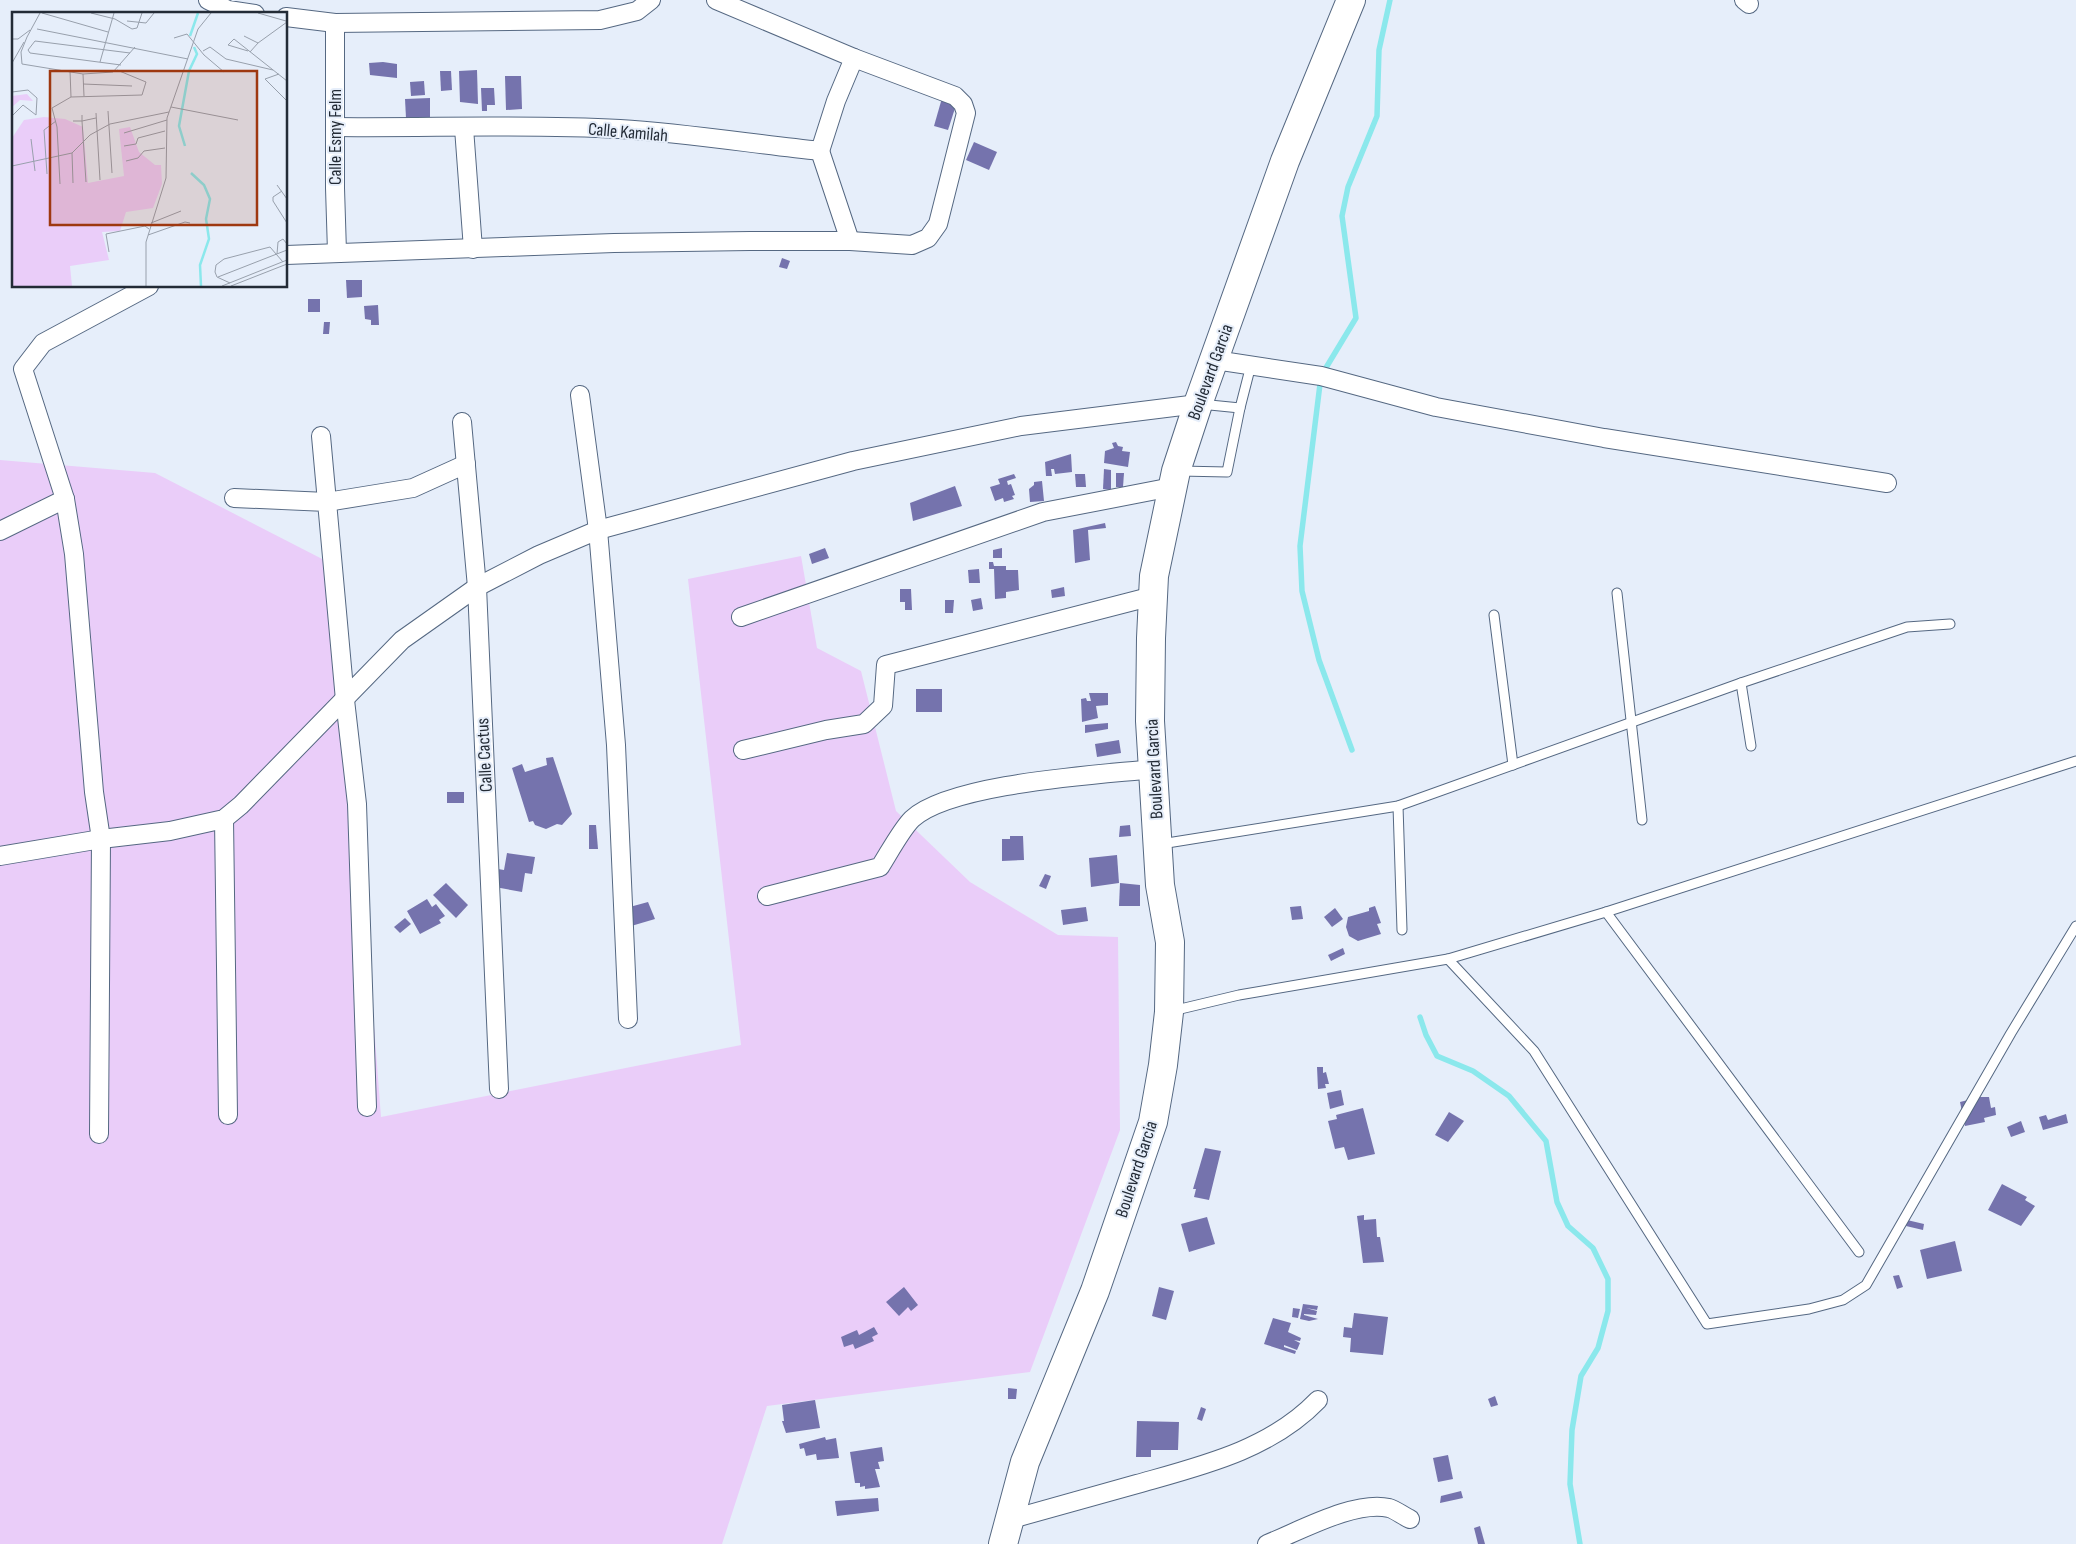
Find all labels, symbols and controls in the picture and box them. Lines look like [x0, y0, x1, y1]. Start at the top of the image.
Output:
inset map [12, 12, 288, 288]
street label: Calle Esmy Felm [325, 89, 346, 185]
street label: Calle Kamilah [587, 119, 669, 146]
street label: Boulevard Garcia [1183, 321, 1238, 423]
street label: Calle Cactus [472, 717, 497, 793]
street label: Boulevard Garcia [1141, 718, 1168, 820]
street label: Boulevard Garcia [1111, 1118, 1162, 1220]

